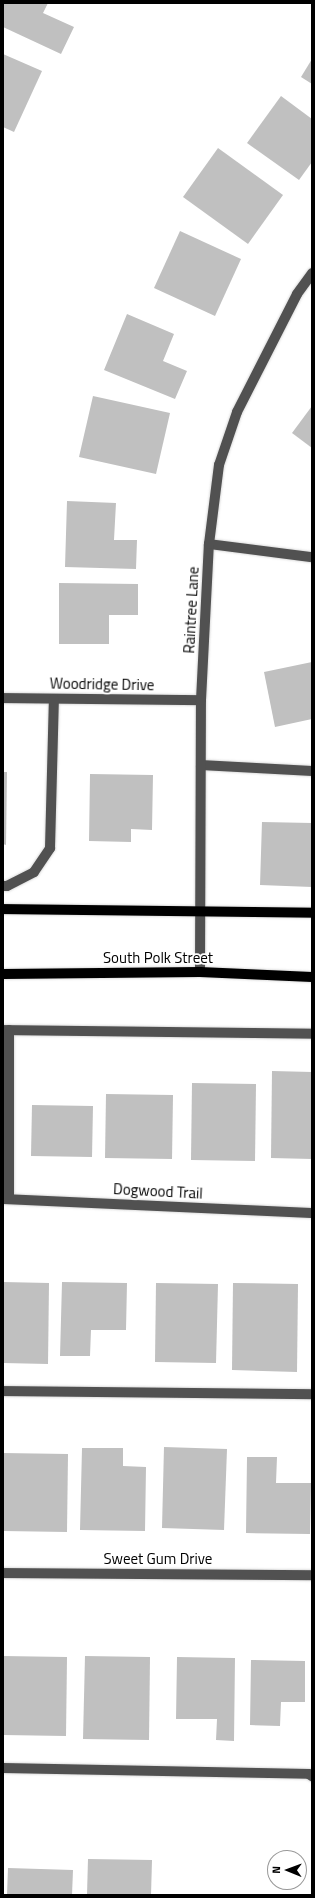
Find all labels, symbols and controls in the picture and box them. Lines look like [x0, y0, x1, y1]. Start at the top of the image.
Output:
street label: Raintree Lane [180, 566, 202, 654]
street label: Woodridge Drive [50, 674, 154, 694]
street label: South Polk Street [103, 949, 213, 967]
street label: Dogwood Trail [113, 1180, 203, 1202]
street label: Sweet Gum Drive [104, 1550, 212, 1568]
north arrow [267, 1850, 307, 1890]
text: N [268, 1866, 284, 1874]

